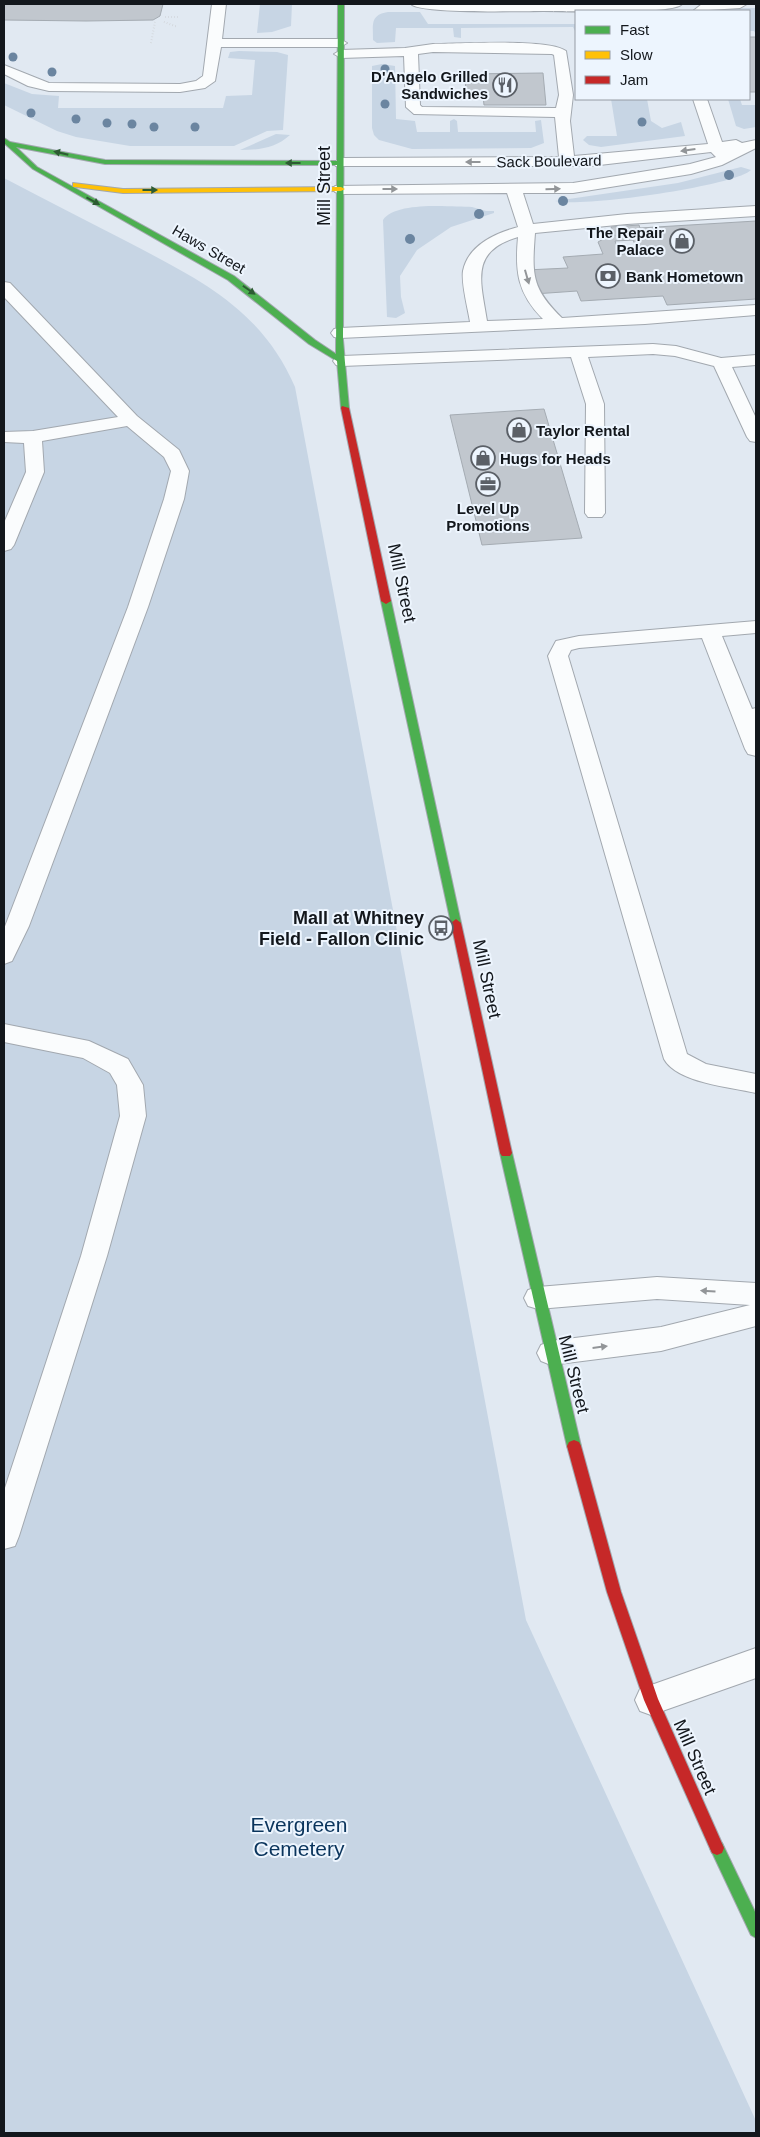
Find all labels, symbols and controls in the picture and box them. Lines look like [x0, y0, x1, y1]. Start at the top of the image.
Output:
legend [575, 10, 750, 100]
text: Fast [620, 21, 650, 38]
text: Slow [620, 46, 653, 63]
place label: D'Angelo Grilled Sandwiches [371, 68, 488, 102]
text: Jam [620, 71, 648, 88]
restaurant icon: D'Angelo Grilled Sandwiches [492, 72, 518, 98]
street label: Mill Street [314, 146, 334, 226]
one-way arrow [679, 146, 695, 154]
one-way arrow [54, 149, 69, 157]
street label: Sack Boulevard [496, 152, 602, 170]
one-way arrow [465, 158, 481, 166]
one-way arrow [284, 159, 300, 167]
one-way arrow [382, 185, 398, 193]
one-way arrow [545, 185, 561, 193]
one-way arrow [143, 186, 159, 194]
one-way arrow [86, 197, 100, 206]
street label: Haws Street [169, 221, 249, 277]
place label: The Repair Palace [586, 224, 664, 258]
shop icon: The Repair Palace [669, 228, 695, 254]
bank icon: Bank Hometown [595, 263, 621, 289]
place label: Bank Hometown [626, 268, 744, 285]
one-way arrow [523, 270, 531, 285]
one-way arrow [242, 285, 256, 295]
shop icon: Taylor Rental [506, 417, 532, 443]
place label: Taylor Rental [536, 422, 630, 439]
shop icon: Hugs for Heads [470, 445, 496, 471]
place label: Hugs for Heads [500, 450, 611, 467]
office icon: Level Up Promotions [475, 471, 501, 497]
place label: Level Up Promotions [446, 500, 530, 534]
street label: Mill Street [384, 542, 420, 624]
place label: Mall at Whitney Field - Fallon Clinic [259, 908, 424, 949]
bus stop icon: Mall at Whitney Field - Fallon Clinic [428, 915, 454, 941]
street label: Mill Street [469, 938, 505, 1020]
one-way arrow [699, 1286, 715, 1294]
street label: Mill Street [555, 1333, 593, 1415]
one-way arrow [592, 1343, 608, 1351]
street label: Mill Street [670, 1716, 720, 1798]
park label: Evergreen Cemetery [251, 1813, 347, 1860]

